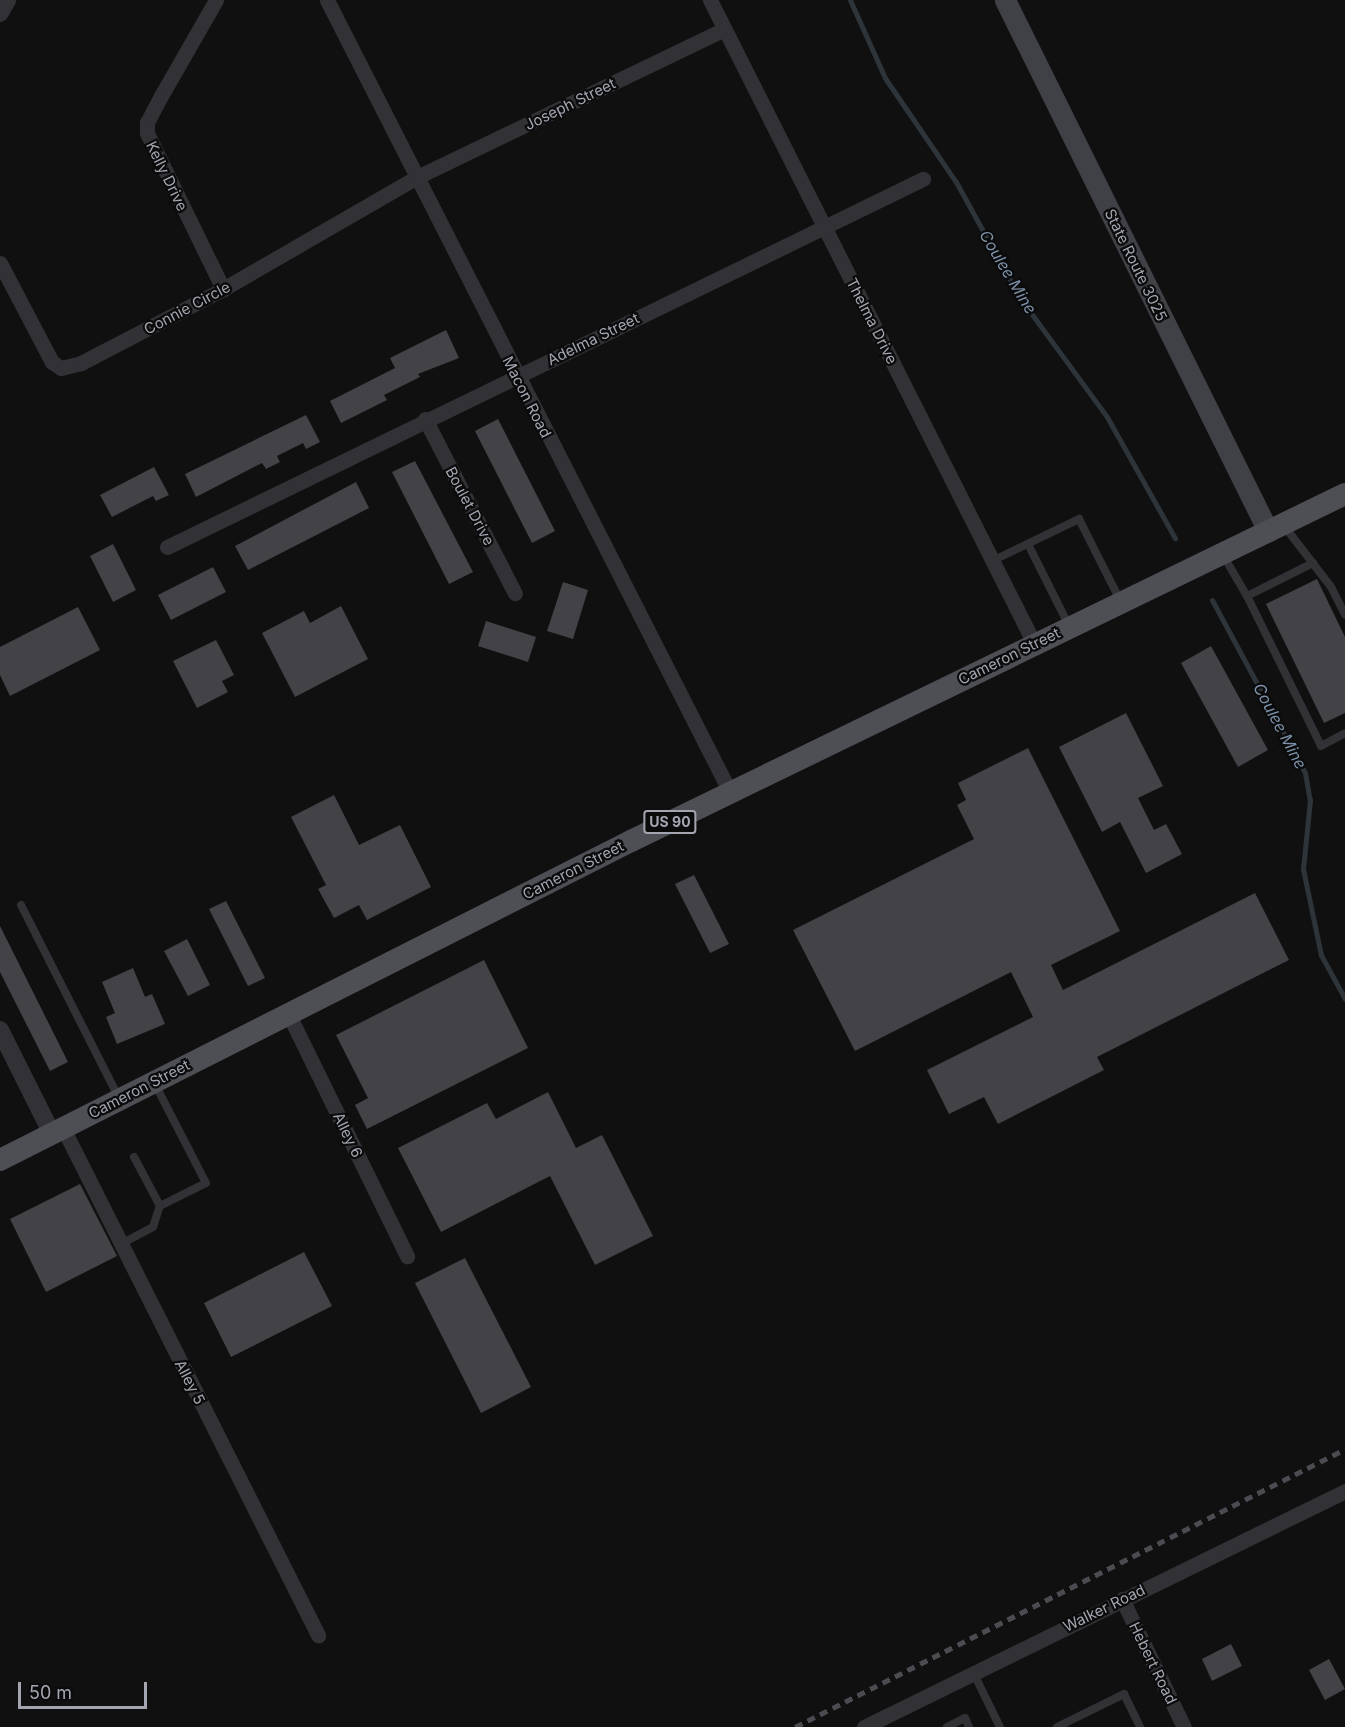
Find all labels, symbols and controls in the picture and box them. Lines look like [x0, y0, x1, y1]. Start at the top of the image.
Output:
street label: Joseph Street [522, 74, 618, 134]
street label: Kelly Drive [142, 138, 192, 214]
street label: State Route 3025 [1101, 206, 1171, 324]
water label: Coulee Mine [975, 227, 1041, 317]
street label: Thelma Drive [843, 275, 901, 367]
street label: Connie Circle [141, 278, 233, 338]
street label: Adelma Street [544, 309, 642, 369]
street label: Macon Road [499, 353, 555, 441]
street label: Boulet Drive [442, 464, 498, 548]
street label: Cameron Street [955, 624, 1063, 688]
water label: Coulee Mine [1249, 680, 1311, 772]
road number: US 90 [643, 811, 697, 833]
street label: Cameron Street [519, 837, 627, 903]
street label: Cameron Street [85, 1056, 193, 1122]
street label: Alley 6 [329, 1109, 367, 1161]
street label: Alley 5 [171, 1357, 209, 1407]
street label: Walker Road [1060, 1580, 1148, 1636]
street label: Hebert Road [1125, 1619, 1181, 1707]
scale bar [21, 1670, 150, 1708]
text: 50 m [29, 1682, 72, 1703]

